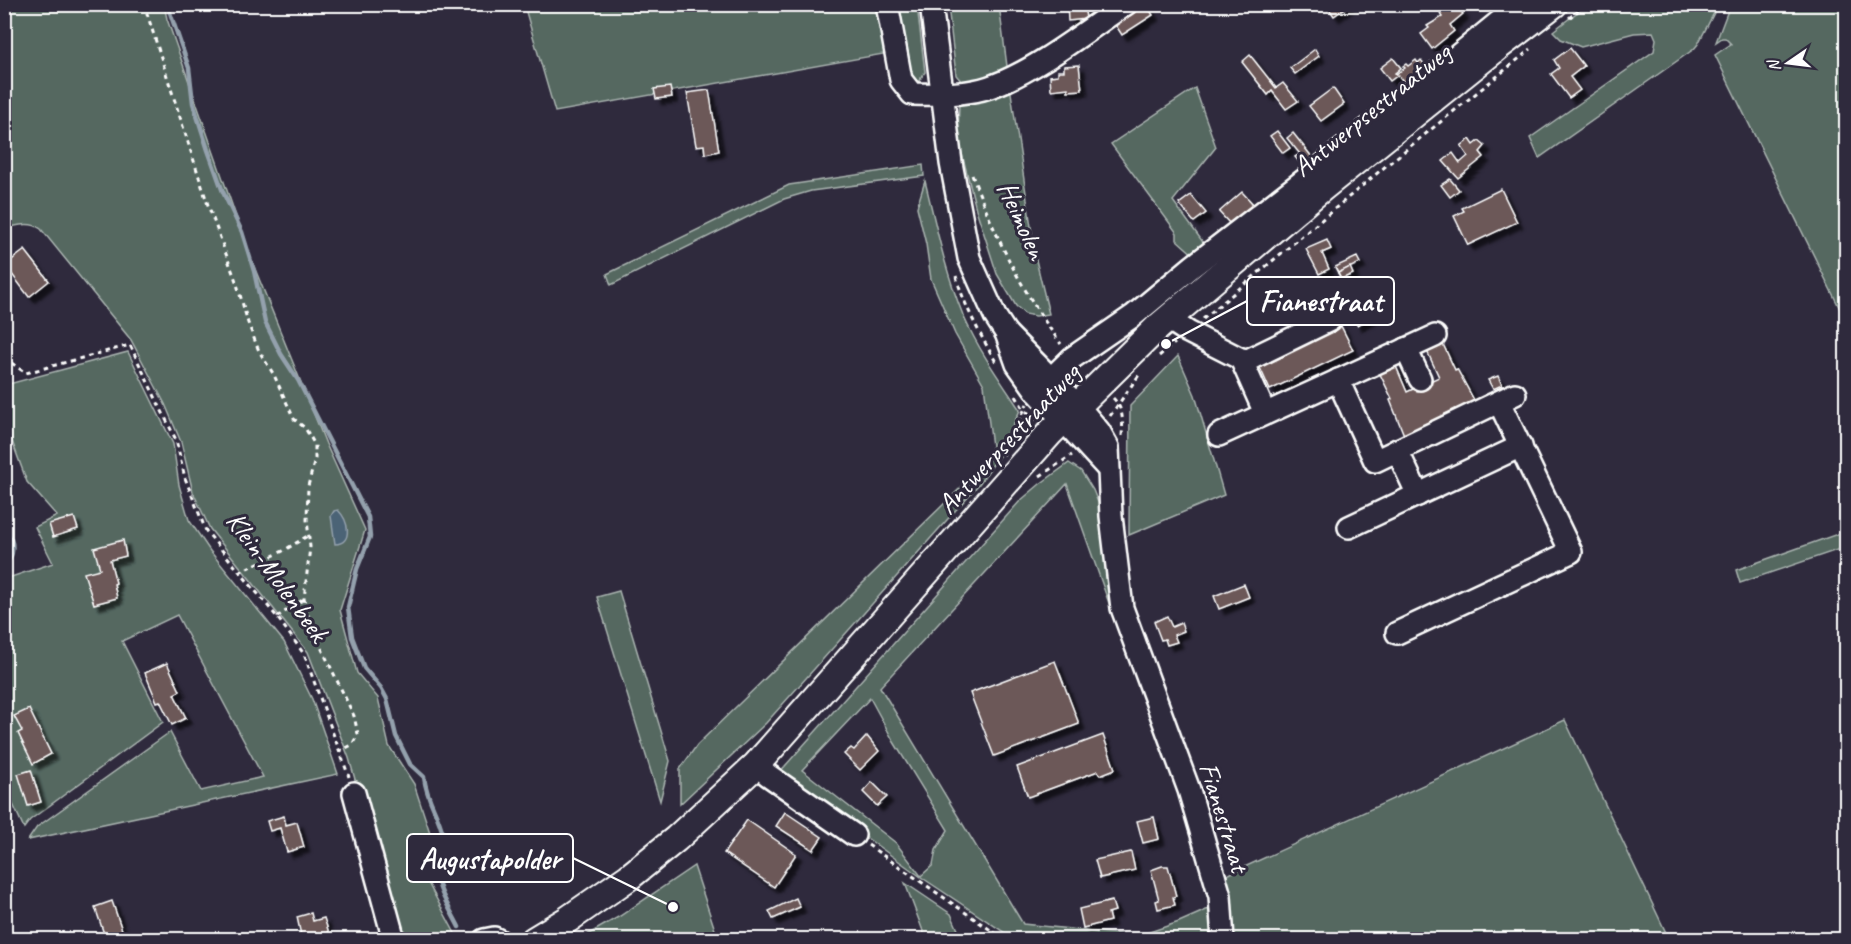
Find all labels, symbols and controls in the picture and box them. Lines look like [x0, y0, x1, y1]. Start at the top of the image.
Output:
street label: Antwerpsestraatweg [1285, 33, 1459, 184]
north arrow [1758, 33, 1818, 93]
text: N [1763, 56, 1785, 74]
street label: Heimolen [990, 176, 1056, 266]
callout: Fianestraat [1247, 277, 1394, 325]
text: Fianestraat [1260, 282, 1386, 320]
street label: Antwerpsestraatweg [929, 354, 1089, 521]
street label: Klein-Molenbeek [219, 504, 338, 650]
street label: Fianestraat [1191, 758, 1259, 879]
callout: Augustapolder [407, 834, 573, 882]
text: Augustapolder [419, 840, 564, 878]

